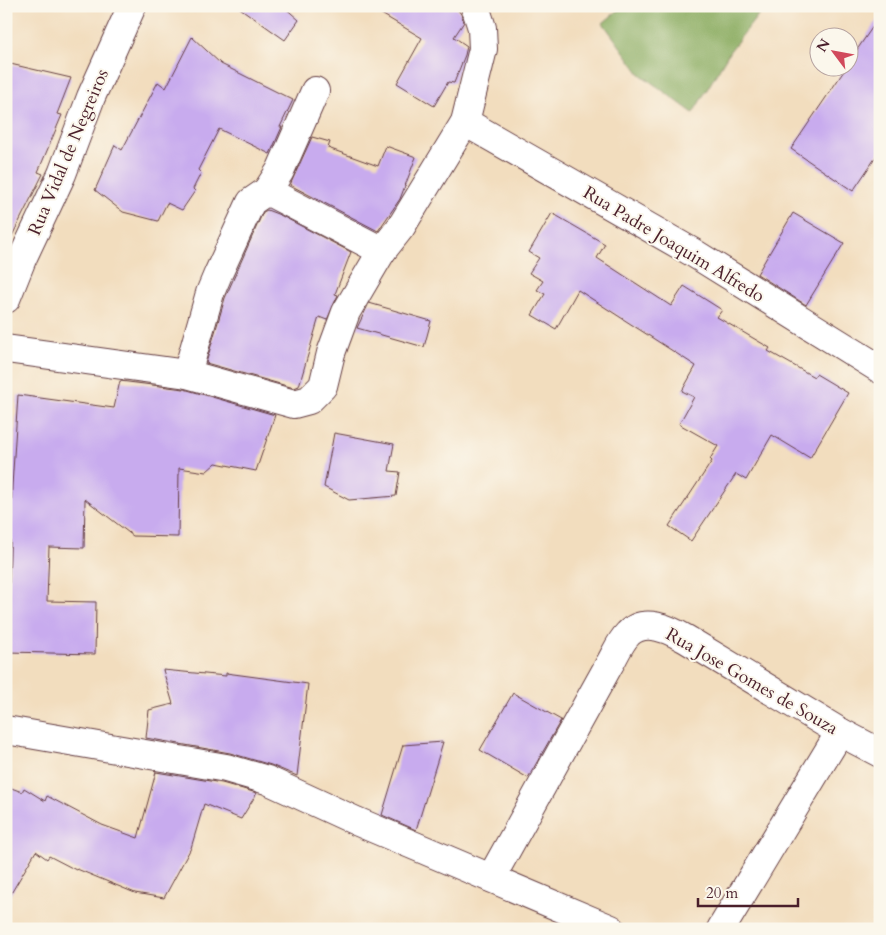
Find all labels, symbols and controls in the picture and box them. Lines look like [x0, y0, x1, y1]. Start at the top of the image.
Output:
north arrow [808, 28, 858, 78]
text: N [812, 35, 835, 56]
street label: Rua Vidal de Negreiros [22, 65, 115, 239]
street label: Rua Padre Joaquim Alfredo [578, 180, 769, 309]
street label: Rua Jose Gomes de Souza [661, 622, 843, 741]
scale bar [698, 875, 798, 907]
text: 20 m [706, 883, 738, 903]

